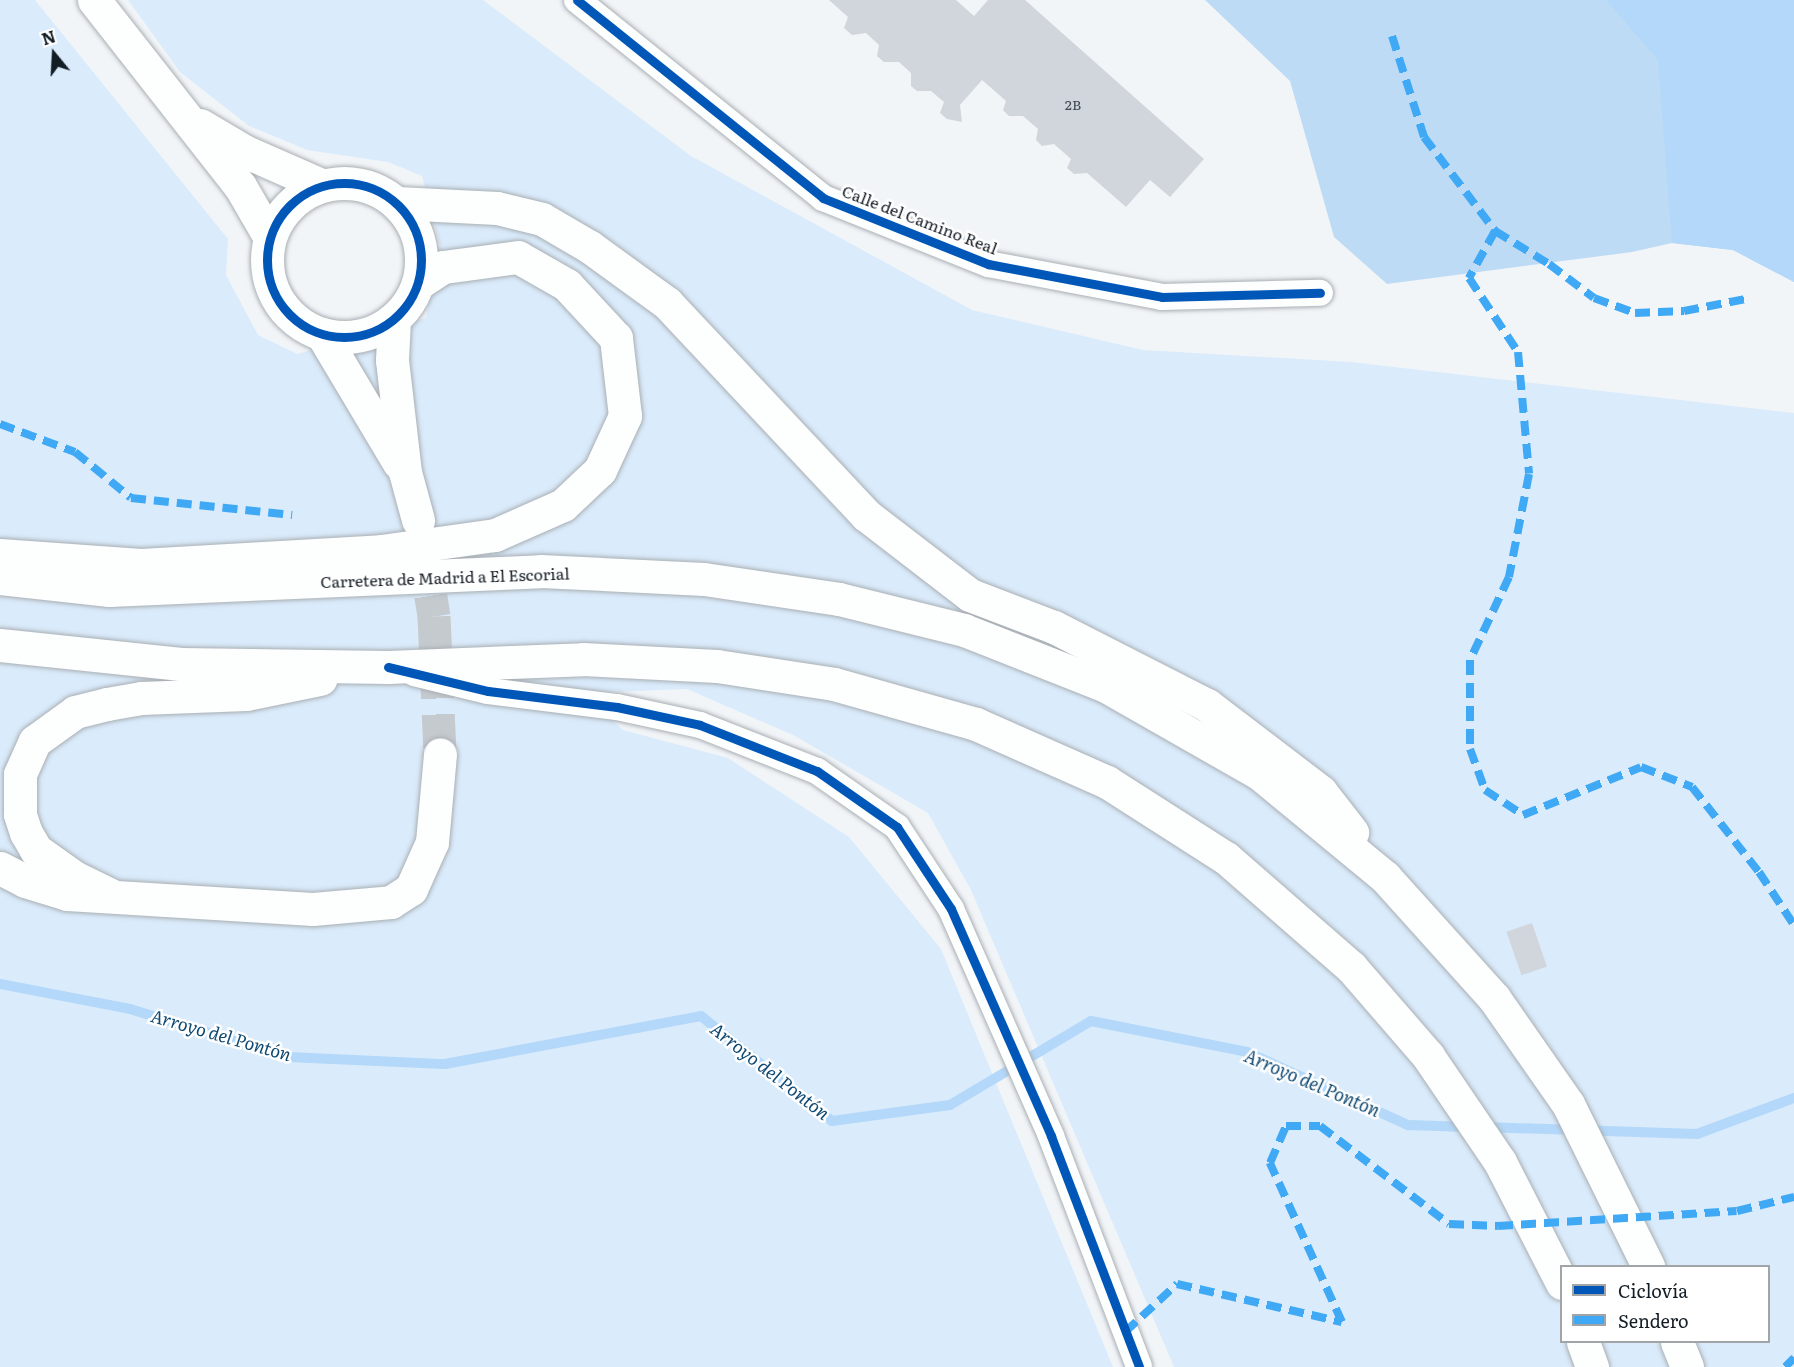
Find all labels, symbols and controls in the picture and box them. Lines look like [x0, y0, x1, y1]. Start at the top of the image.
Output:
text: N [38, 23, 59, 50]
north arrow [24, 24, 84, 84]
house number: 2B [1065, 96, 1081, 112]
street label: Calle del Camino Real [840, 181, 1000, 257]
street label: Carretera de Madrid a El Escorial [320, 563, 570, 591]
water label: Arroyo del Pontón [148, 1005, 294, 1065]
water label: Arroyo del Pontón [706, 1018, 834, 1124]
water label: Arroyo del Pontón [1241, 1045, 1383, 1121]
legend [1560, 1265, 1770, 1343]
text: Ciclovía [1618, 1277, 1688, 1304]
text: Sendero [1618, 1307, 1689, 1334]

